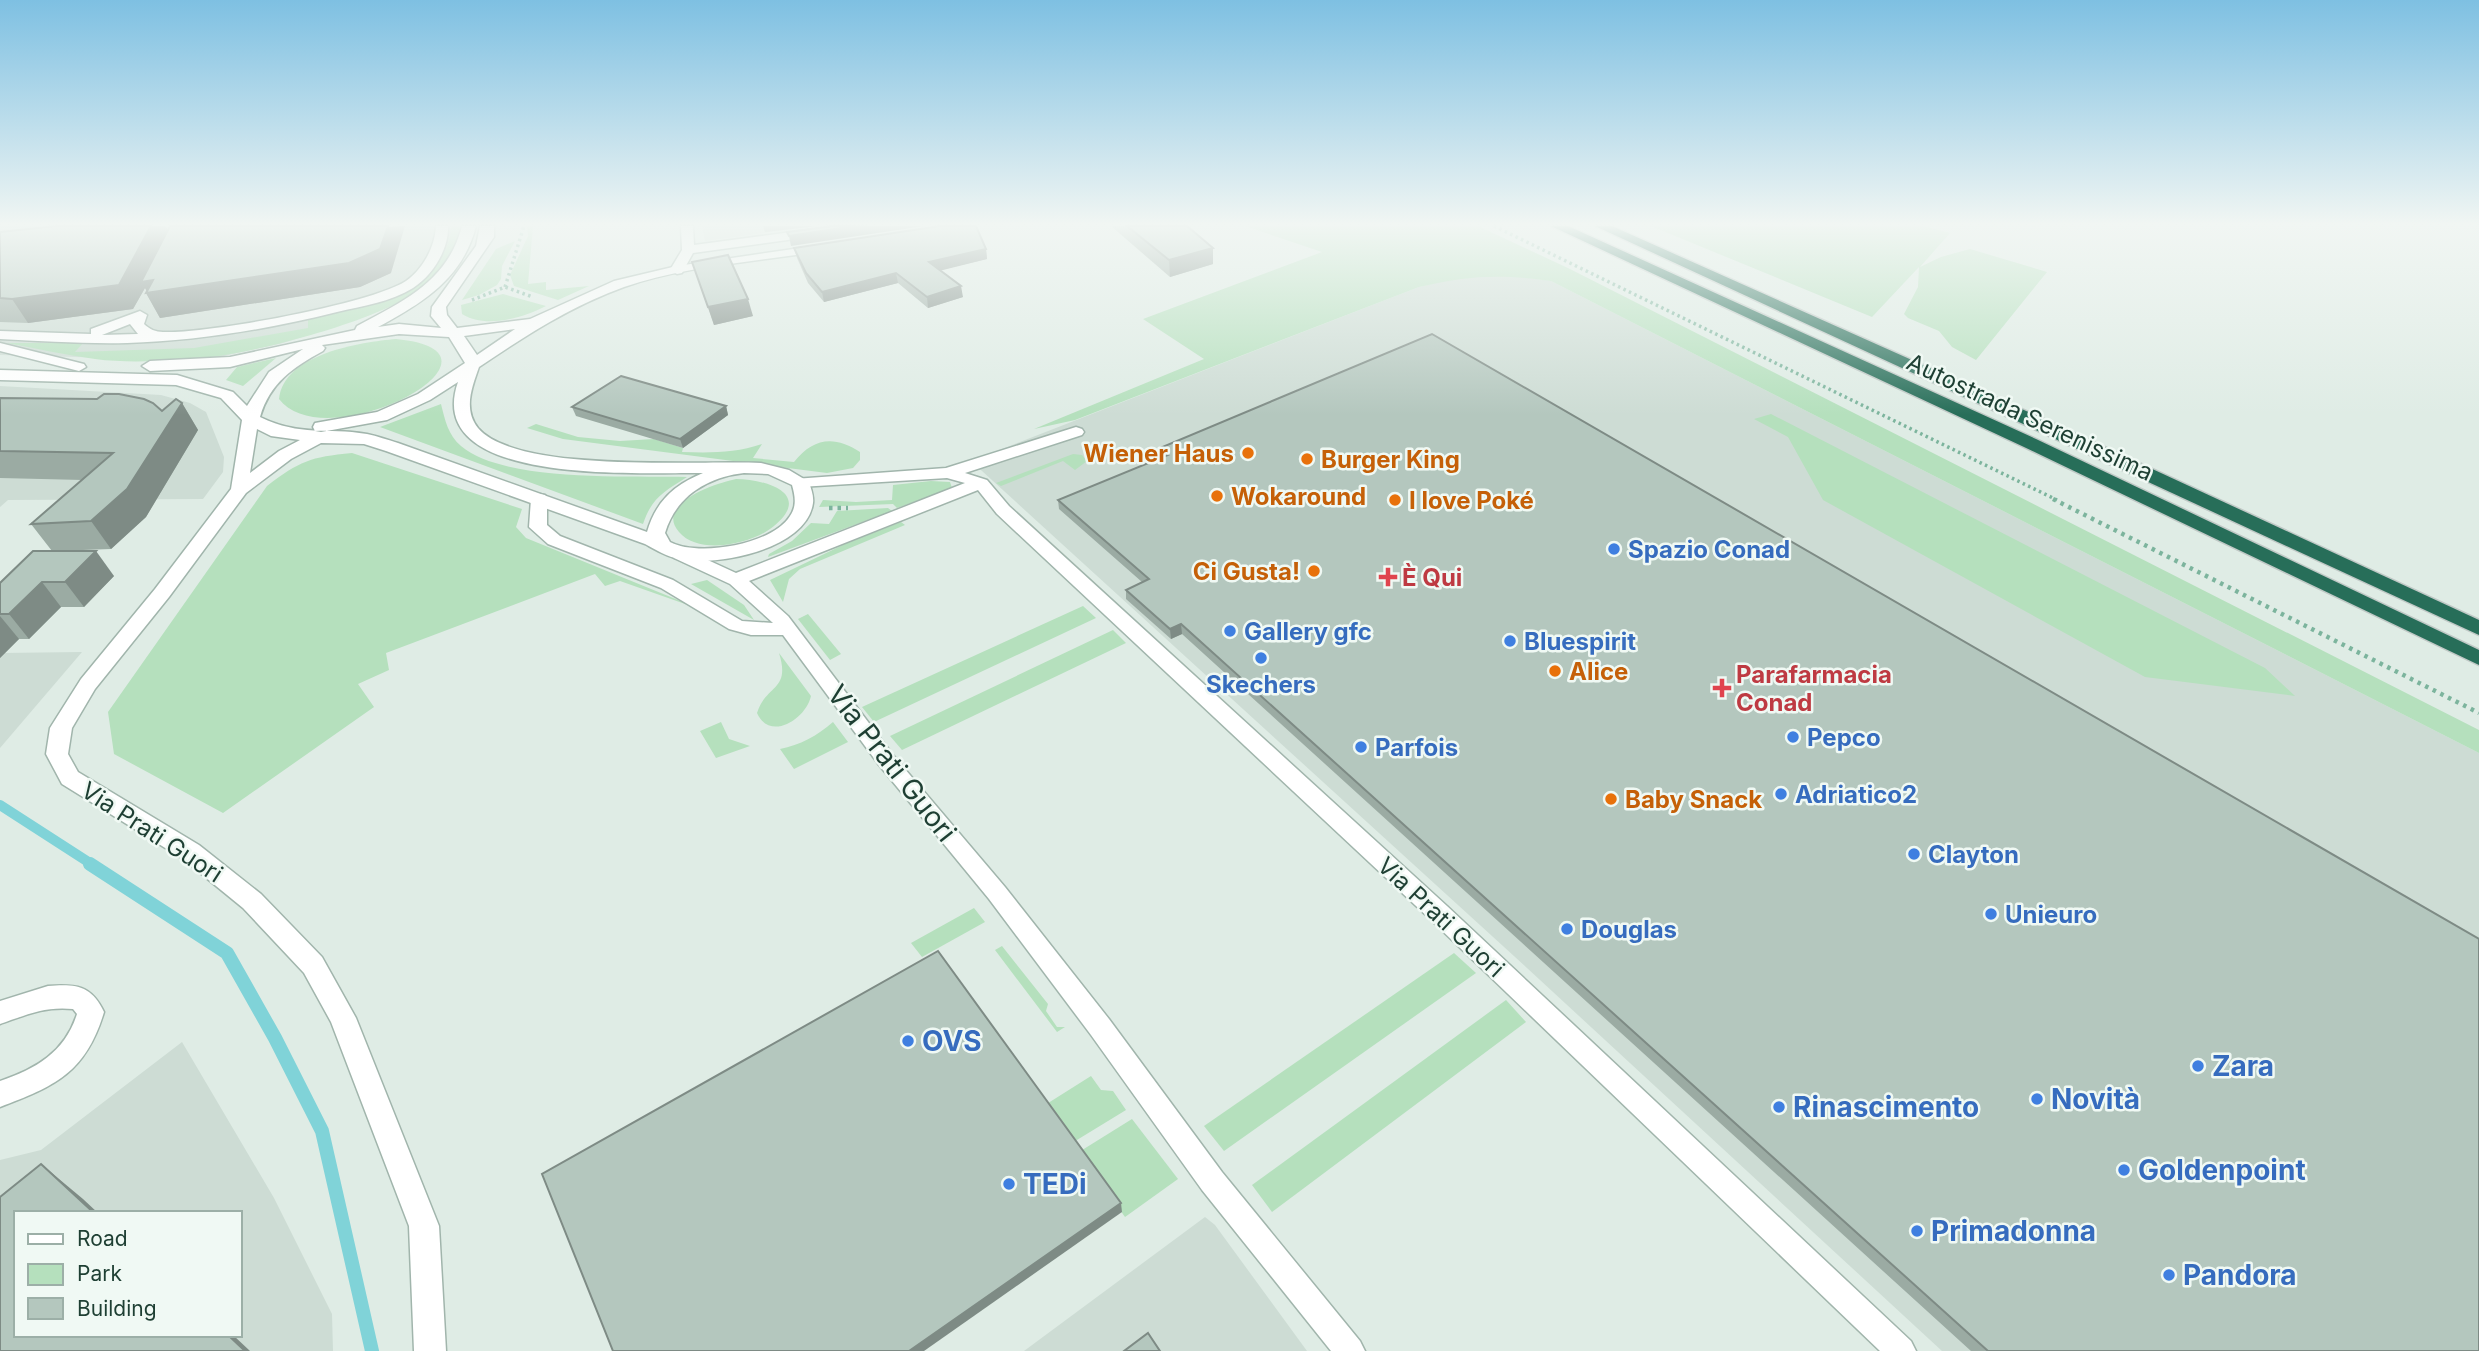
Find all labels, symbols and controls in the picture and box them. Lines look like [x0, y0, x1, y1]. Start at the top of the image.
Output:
street label: Autostrada Serenissima [1902, 347, 2158, 487]
place label: Wiener Haus [1083, 439, 1234, 468]
marker: Wiener Haus [1240, 445, 1256, 461]
place label: Burger King [1321, 445, 1460, 474]
marker: Burger King [1299, 451, 1315, 467]
place label: Wokaround [1231, 482, 1366, 511]
place label: I love Poké [1409, 486, 1534, 515]
marker: Wokaround [1209, 488, 1225, 504]
marker: I love Poké [1387, 492, 1403, 508]
place label: Spazio Conad [1628, 535, 1790, 564]
marker: Spazio Conad [1606, 541, 1622, 557]
place label: Ci Gusta! [1193, 557, 1300, 586]
marker: Ci Gusta! [1306, 563, 1322, 579]
place label: È Qui [1402, 563, 1462, 592]
marker: È Qui [1380, 569, 1396, 585]
place label: Gallery gfc [1244, 617, 1372, 646]
marker: Gallery gfc [1222, 623, 1238, 639]
place label: Bluespirit [1524, 627, 1636, 656]
marker: Bluespirit [1502, 633, 1518, 649]
marker: Skechers [1253, 650, 1269, 666]
place label: Alice [1569, 657, 1628, 686]
place label: Parafarmacia Conad [1736, 660, 1892, 717]
marker: Alice [1547, 663, 1563, 679]
place label: Skechers [1206, 670, 1316, 699]
street label: Via Prati Guori [820, 678, 964, 848]
marker: Parafarmacia Conad [1714, 680, 1730, 696]
place label: Pepco [1807, 723, 1881, 752]
marker: Pepco [1785, 729, 1801, 745]
place label: Parfois [1375, 733, 1458, 762]
marker: Parfois [1353, 739, 1369, 755]
street label: Via Prati Guori [76, 776, 228, 888]
place label: Adriatico2 [1795, 780, 1917, 809]
place label: Baby Snack [1625, 785, 1762, 814]
marker: Adriatico2 [1773, 786, 1789, 802]
marker: Baby Snack [1603, 791, 1619, 807]
place label: Clayton [1928, 840, 2019, 869]
marker: Clayton [1906, 846, 1922, 862]
street label: Via Prati Guori [1372, 851, 1510, 983]
place label: Unieuro [2005, 900, 2097, 929]
marker: Unieuro [1983, 906, 1999, 922]
place label: Douglas [1581, 915, 1677, 944]
marker: Douglas [1559, 921, 1575, 937]
place label: OVS [922, 1024, 982, 1058]
marker: OVS [900, 1033, 916, 1049]
place label: Zara [2212, 1049, 2274, 1083]
marker: Zara [2190, 1058, 2206, 1074]
place label: Novità [2051, 1082, 2140, 1116]
place label: Rinascimento [1793, 1090, 1979, 1124]
marker: Novità [2029, 1091, 2045, 1107]
marker: Rinascimento [1771, 1099, 1787, 1115]
place label: Goldenpoint [2138, 1153, 2306, 1187]
marker: Goldenpoint [2116, 1162, 2132, 1178]
place label: TEDi [1023, 1167, 1087, 1201]
marker: TEDi [1001, 1176, 1017, 1192]
legend [14, 1211, 242, 1337]
place label: Primadonna [1931, 1214, 2096, 1248]
marker: Primadonna [1909, 1223, 1925, 1239]
text: Road [77, 1226, 128, 1251]
place label: Pandora [2183, 1258, 2297, 1292]
text: Park [77, 1261, 122, 1286]
marker: Pandora [2161, 1267, 2177, 1283]
text: Building [77, 1296, 157, 1321]

